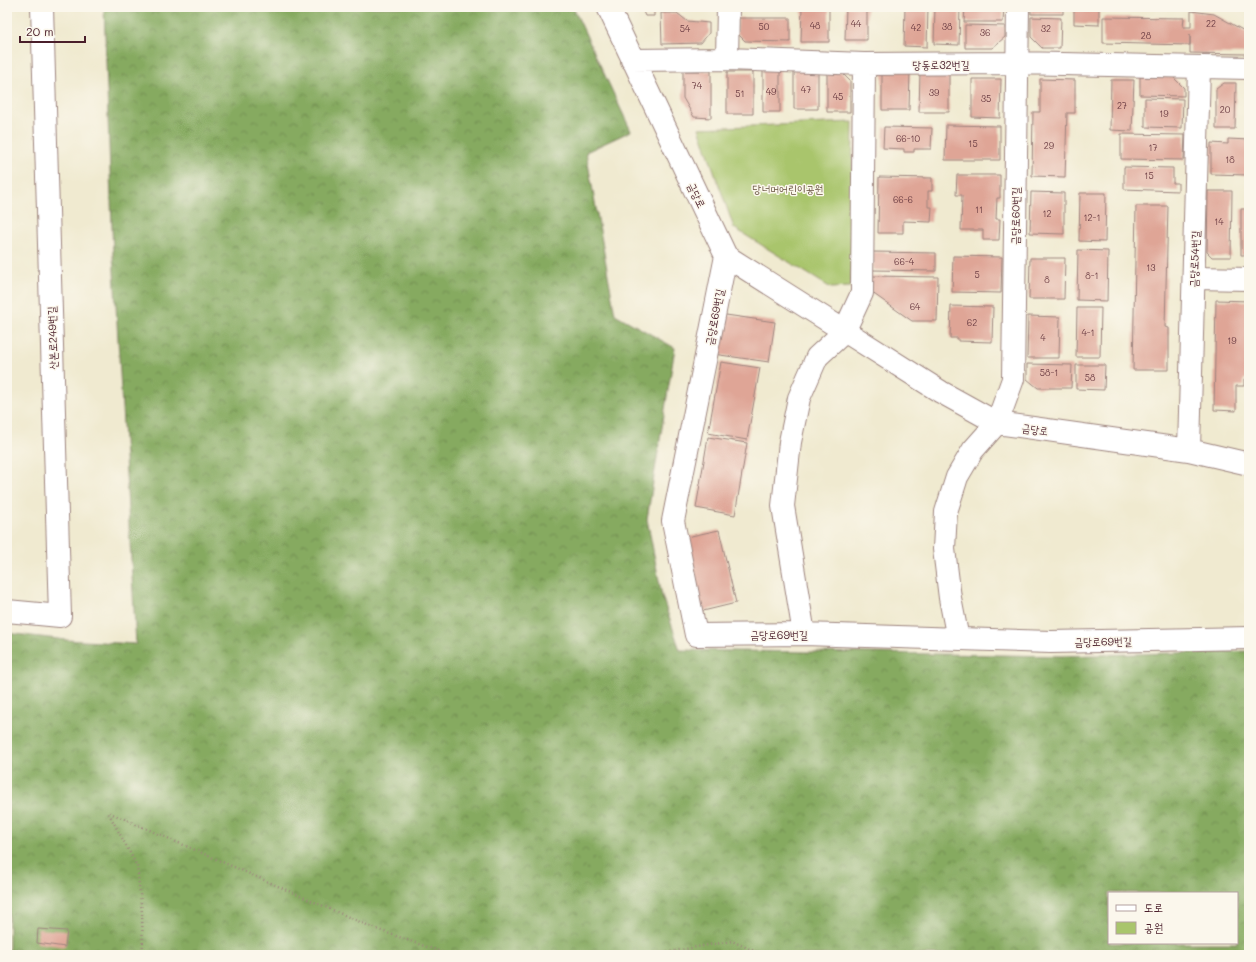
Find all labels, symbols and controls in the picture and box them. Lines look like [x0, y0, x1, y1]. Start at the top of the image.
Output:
scale bar [20, 18, 85, 44]
house number: 44 [851, 18, 862, 29]
house number: 22 [1206, 18, 1216, 29]
house number: 48 [810, 20, 821, 31]
house number: 50 [759, 21, 770, 32]
house number: 38 [942, 21, 953, 32]
house number: 42 [911, 22, 921, 33]
text: 20 m [26, 23, 54, 39]
house number: 54 [680, 23, 691, 34]
house number: 32 [1041, 23, 1051, 34]
house number: 36 [980, 27, 990, 38]
house number: 28 [1141, 30, 1152, 41]
street label: 당동로32번길 [913, 57, 970, 72]
house number: 74 [692, 80, 703, 91]
house number: 47 [801, 84, 811, 95]
house number: 49 [766, 86, 777, 97]
house number: 39 [929, 87, 940, 98]
house number: 51 [735, 88, 745, 99]
house number: 45 [833, 91, 843, 102]
house number: 35 [981, 93, 991, 104]
house number: 27 [1117, 100, 1127, 111]
house number: 20 [1220, 104, 1231, 115]
house number: 19 [1159, 108, 1169, 119]
house number: 66-10 [896, 133, 921, 144]
house number: 15 [968, 138, 978, 149]
house number: 29 [1044, 140, 1055, 151]
house number: 17 [1148, 142, 1158, 153]
house number: 18 [1225, 154, 1235, 165]
house number: 15 [1144, 170, 1154, 181]
street label: 금당로 [684, 180, 710, 210]
park label: 당너머어린이공원 [753, 181, 824, 196]
street label: 금당로60번길 [1007, 187, 1023, 245]
house number: 66-6 [893, 194, 913, 205]
house number: 11 [975, 204, 983, 215]
house number: 12 [1042, 208, 1052, 219]
house number: 12-1 [1084, 212, 1100, 223]
house number: 14 [1214, 216, 1224, 227]
street label: 금당로54번길 [1186, 230, 1202, 288]
house number: 66-4 [894, 256, 915, 267]
house number: 13 [1146, 262, 1156, 273]
house number: 5 [974, 269, 980, 280]
house number: 8-1 [1085, 270, 1099, 281]
house number: 8 [1044, 274, 1050, 285]
street label: 금당로69번길 [701, 287, 727, 347]
house number: 64 [910, 301, 921, 312]
street label: 산본로249번길 [43, 306, 61, 370]
house number: 62 [967, 317, 977, 328]
house number: 4-1 [1081, 327, 1095, 338]
house number: 4 [1040, 332, 1046, 343]
house number: 19 [1227, 335, 1237, 346]
house number: 58-1 [1040, 367, 1058, 378]
house number: 58 [1085, 372, 1096, 383]
street label: 금당로 [1021, 420, 1049, 438]
street label: 금당로69번길 [750, 627, 808, 642]
street label: 금당로69번길 [1074, 633, 1132, 649]
legend [1108, 892, 1238, 944]
text: 도로 [1144, 899, 1163, 915]
text: 공원 [1144, 919, 1163, 935]

